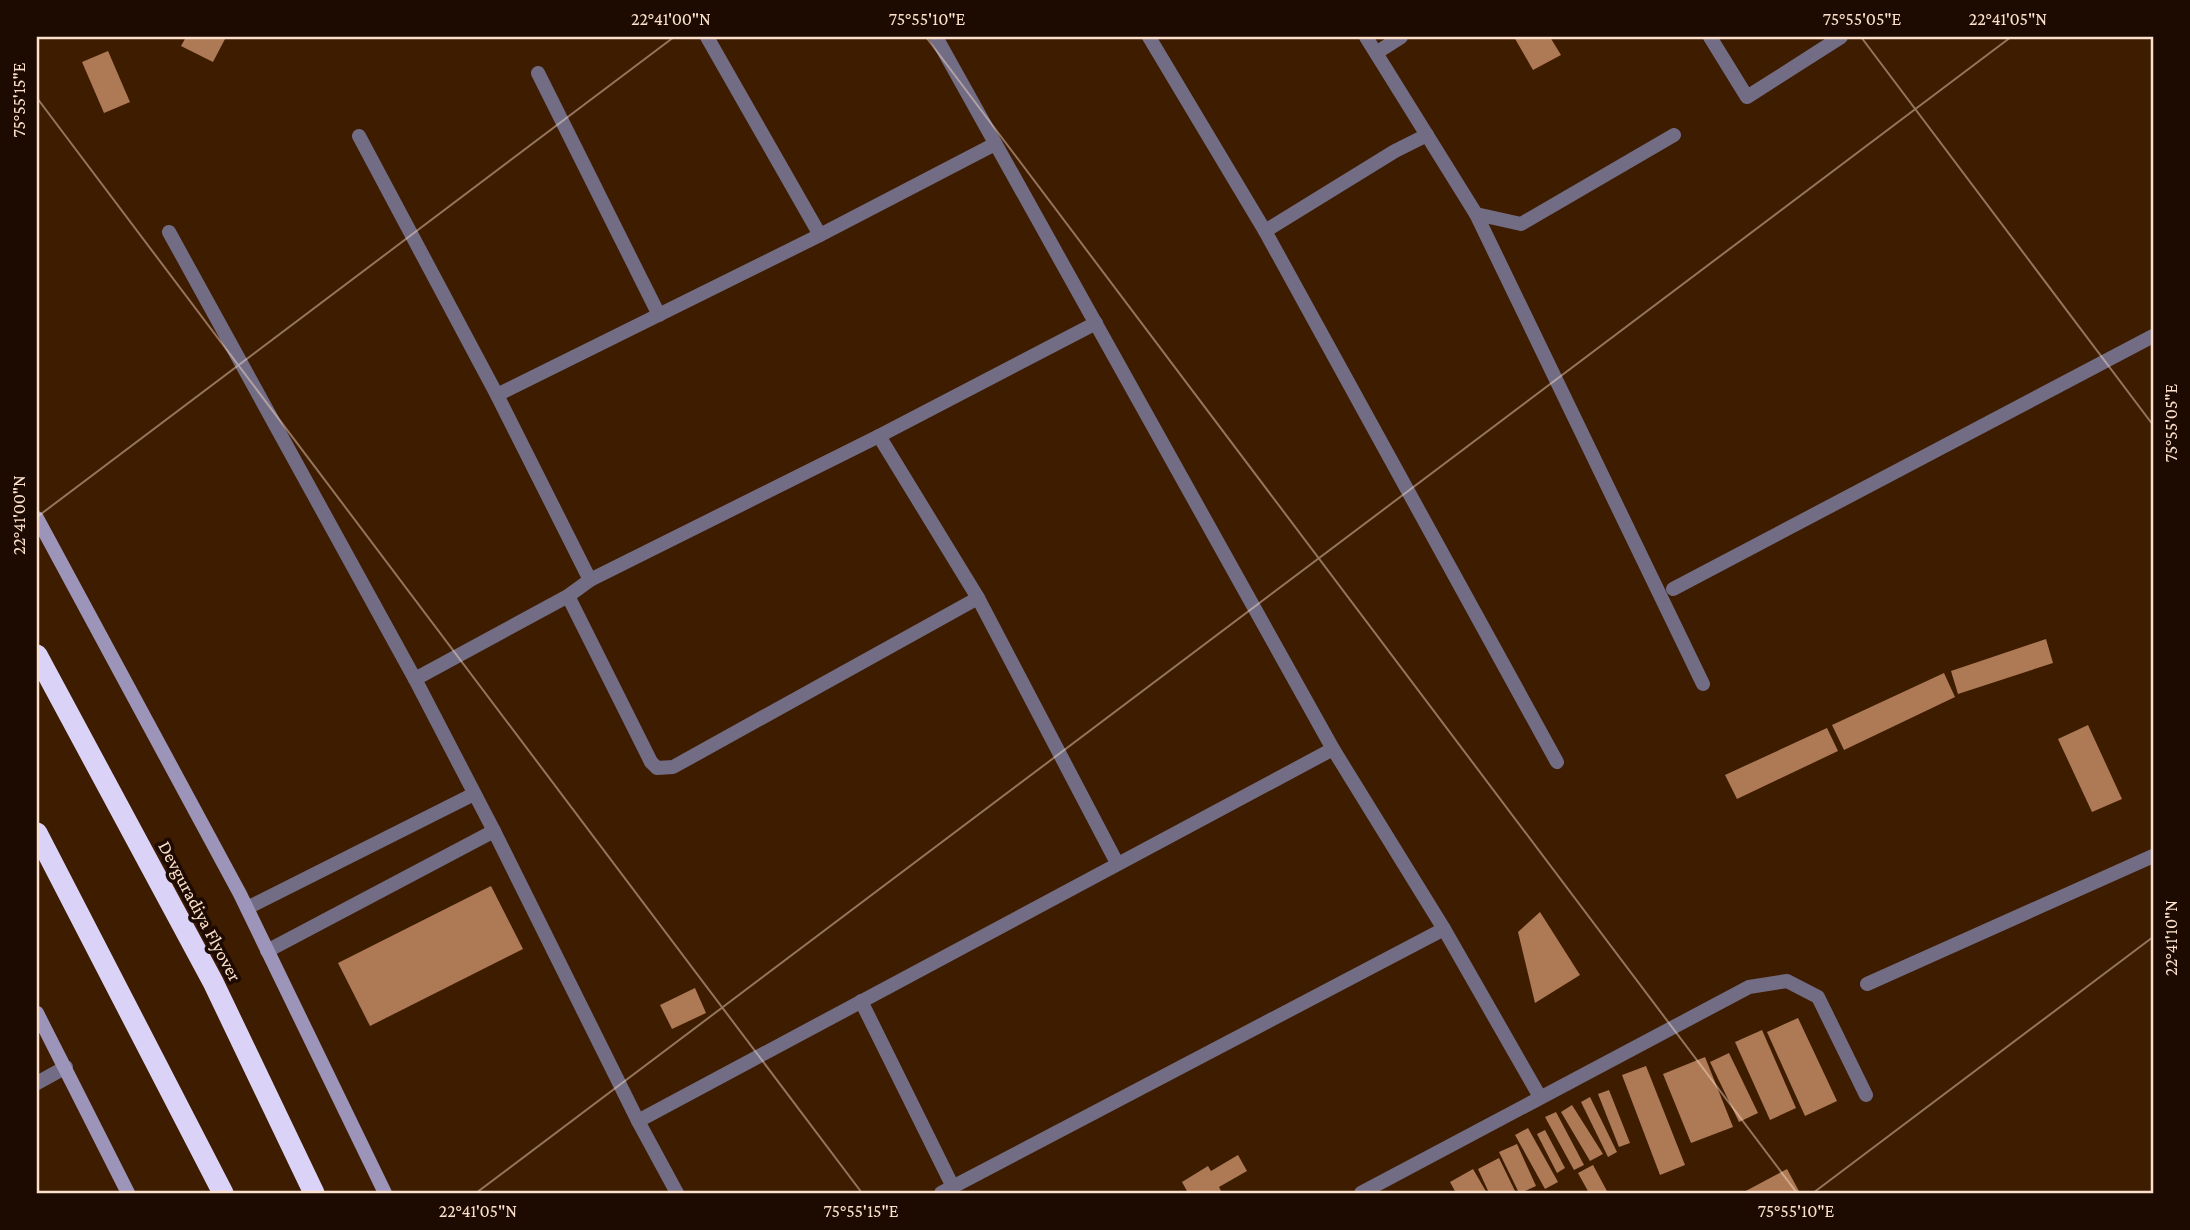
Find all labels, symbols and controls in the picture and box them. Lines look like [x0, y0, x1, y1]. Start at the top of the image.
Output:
text: 22°41'00"N [631, 9, 711, 29]
text: 75°55'10"E [889, 9, 966, 29]
text: 75°55'05"E [1823, 9, 1902, 29]
text: 22°41'05"N [1969, 9, 2047, 29]
text: 75°55'15"E [9, 62, 29, 138]
text: 75°55'05"E [2161, 383, 2181, 462]
text: 22°41'00"N [9, 475, 29, 555]
street label: Devguradiya Flyover [154, 837, 246, 985]
text: 22°41'10"N [2161, 900, 2181, 976]
text: 22°41'05"N [439, 1201, 517, 1221]
text: 75°55'15"E [823, 1201, 899, 1221]
text: 75°55'10"E [1758, 1201, 1835, 1221]

